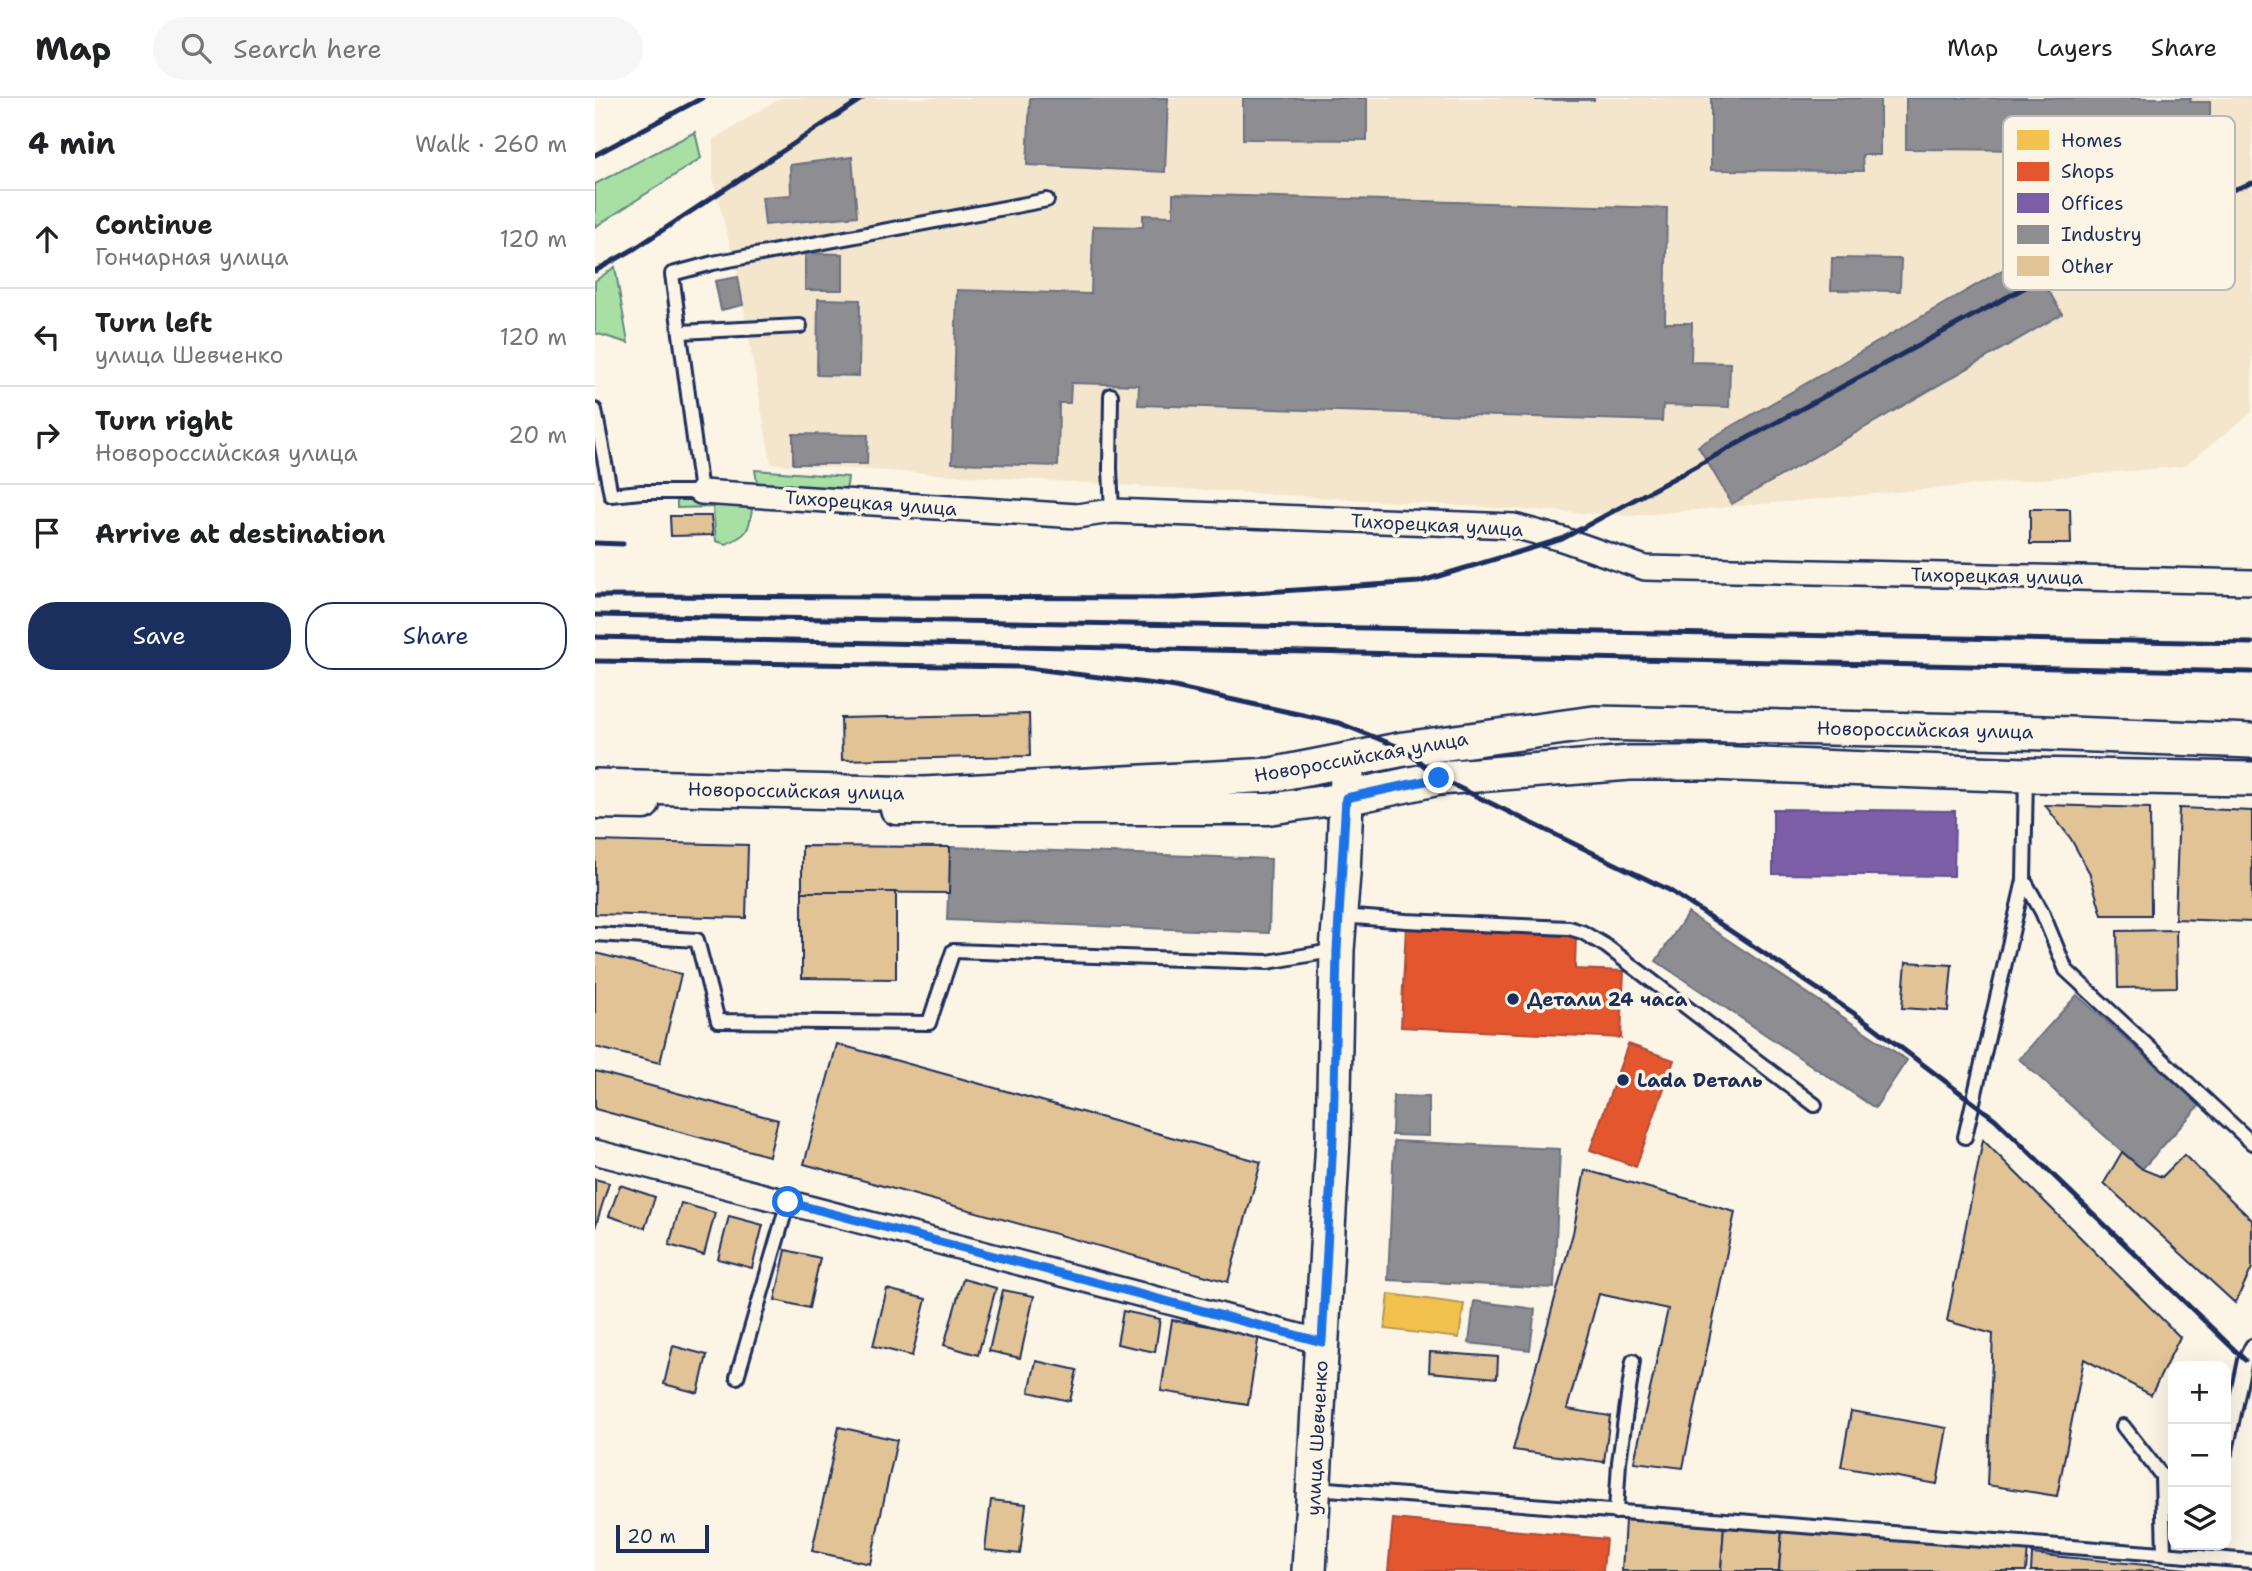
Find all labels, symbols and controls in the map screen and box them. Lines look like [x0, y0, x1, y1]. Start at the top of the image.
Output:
search box [153, 17, 643, 80]
text: Map [35, 26, 111, 71]
icon: search [177, 29, 215, 67]
text: Search here [233, 31, 382, 66]
text: Map [1947, 32, 1998, 64]
text: Layers [2036, 32, 2113, 64]
text: Share [2151, 32, 2217, 64]
legend [2003, 116, 2235, 290]
text: 4 min [28, 123, 115, 164]
text: Homes [2061, 128, 2122, 153]
text: Walk · 260 m [415, 129, 567, 159]
text: Shops [2061, 159, 2115, 184]
text: Offices [2061, 191, 2124, 216]
text: Continue [95, 207, 213, 242]
icon: ahead [28, 220, 66, 258]
text: Industry [2061, 222, 2142, 247]
text: 120 m [499, 224, 567, 254]
text: Гончарная улица [95, 242, 289, 272]
text: Other [2061, 254, 2114, 279]
text: Turn left [95, 305, 212, 340]
icon: left [28, 318, 66, 356]
text: 120 m [499, 322, 567, 352]
text: улица Шевченко [95, 340, 283, 370]
text: Turn right [95, 403, 233, 438]
icon: right [28, 416, 66, 454]
text: 20 m [508, 420, 567, 450]
text: Новороссийская улица [95, 438, 358, 468]
street label: Тихорецкая улица [784, 485, 958, 521]
street label: Тихорецкая улица [1350, 508, 1524, 542]
icon: arrive [28, 514, 66, 552]
text: Arrive at destination [95, 516, 385, 551]
street label: Тихорецкая улица [1911, 562, 2084, 590]
button: Save [28, 602, 291, 670]
button: Share [305, 602, 567, 670]
street label: Новороссийская улица [1816, 716, 2034, 744]
street label: Новороссийская улица [1252, 726, 1470, 788]
route end [1423, 762, 1454, 793]
street label: Новороссийская улица [687, 777, 905, 805]
place label: Детали 24 часа [1527, 987, 1687, 1012]
marker: Детали 24 часа [1505, 991, 1521, 1007]
place label: Lada Dеталь [1637, 1068, 1762, 1093]
marker: Lada Dеталь [1615, 1072, 1631, 1088]
route start [772, 1186, 803, 1217]
street label: улица Шевченко [1300, 1360, 1334, 1516]
map controls [2168, 1361, 2231, 1550]
button: + [2168, 1361, 2231, 1424]
button: − [2168, 1424, 2231, 1487]
button: layers [2168, 1487, 2231, 1550]
scale bar [616, 1522, 709, 1554]
text: 20 m [627, 1524, 676, 1549]

